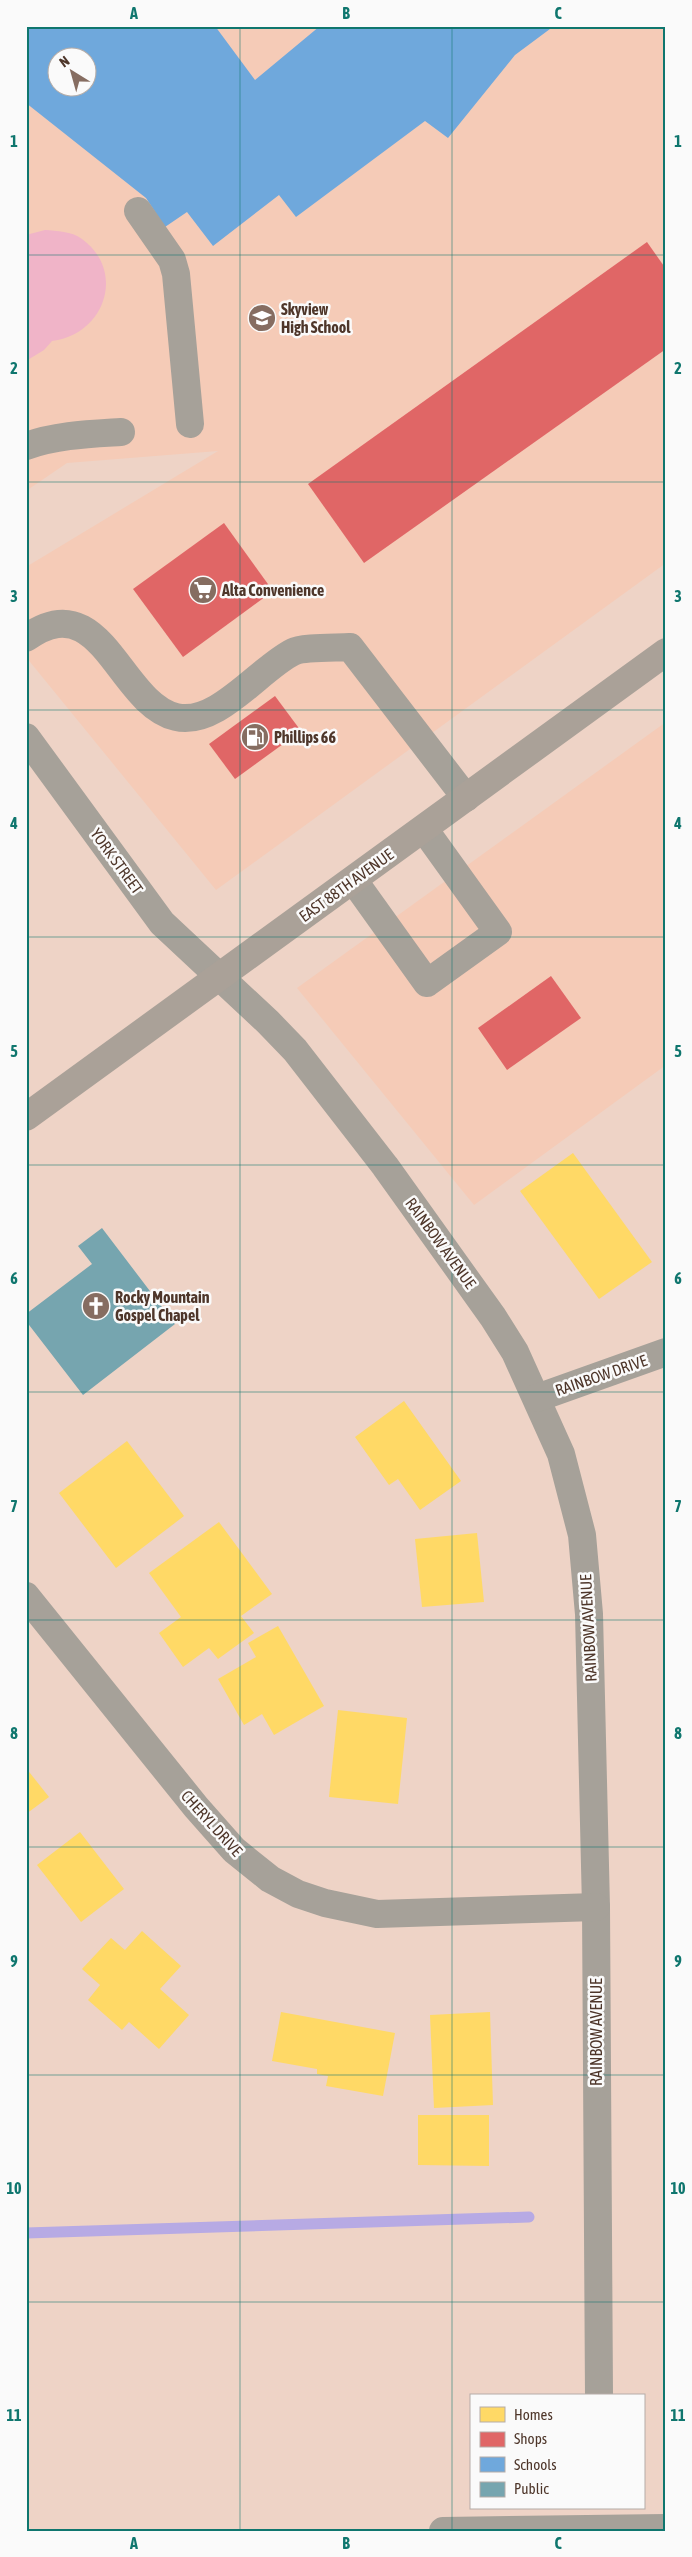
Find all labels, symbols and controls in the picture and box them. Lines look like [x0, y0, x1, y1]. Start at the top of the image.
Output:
text: A [129, 4, 138, 22]
text: B [342, 4, 350, 22]
text: C [554, 4, 562, 22]
north arrow [48, 48, 98, 98]
text: N [56, 53, 72, 70]
text: 1 [10, 132, 18, 150]
text: 1 [674, 132, 682, 150]
place label: Skyview High School [281, 300, 351, 336]
school or university icon: Skyview High School [247, 303, 277, 333]
text: 2 [10, 359, 18, 377]
text: 2 [674, 359, 682, 377]
supermarket icon: Alta Convenience [188, 575, 218, 605]
place label: Alta Convenience [221, 581, 324, 599]
text: 3 [10, 587, 18, 605]
text: 3 [674, 587, 682, 605]
fuel station icon: Phillips 66 [240, 722, 270, 752]
place label: Phillips 66 [274, 728, 336, 746]
text: 4 [9, 814, 18, 832]
text: 4 [673, 814, 682, 832]
street label: YORK STREET [87, 825, 147, 897]
street label: EAST 88TH AVENUE [295, 845, 397, 925]
text: 5 [10, 1042, 18, 1060]
text: 5 [674, 1042, 682, 1060]
street label: RAINBOW AVENUE [402, 1194, 480, 1292]
text: 6 [10, 1269, 18, 1287]
text: 6 [674, 1269, 682, 1287]
place label: Rocky Mountain Gospel Chapel [115, 1288, 210, 1324]
church icon: Rocky Mountain Gospel Chapel [81, 1291, 111, 1321]
street label: RAINBOW DRIVE [553, 1351, 649, 1399]
text: 7 [10, 1497, 18, 1515]
text: 7 [674, 1497, 682, 1515]
street label: RAINBOW AVENUE [576, 1574, 600, 1682]
text: 8 [10, 1724, 18, 1742]
text: 8 [674, 1724, 682, 1742]
street label: CHERYL DRIVE [178, 1786, 246, 1860]
text: 9 [10, 1952, 18, 1970]
text: 9 [674, 1952, 682, 1970]
street label: RAINBOW AVENUE [587, 1978, 605, 2086]
text: 10 [6, 2179, 22, 2197]
text: 10 [670, 2179, 686, 2197]
legend [470, 2394, 644, 2510]
text: 11 [6, 2406, 22, 2424]
text: Homes [514, 2406, 553, 2423]
text: 11 [670, 2406, 686, 2424]
text: Shops [514, 2430, 547, 2447]
text: Schools [514, 2456, 557, 2473]
text: Public [514, 2480, 549, 2497]
text: A [129, 2534, 138, 2552]
text: B [342, 2534, 350, 2552]
text: C [554, 2534, 562, 2552]

